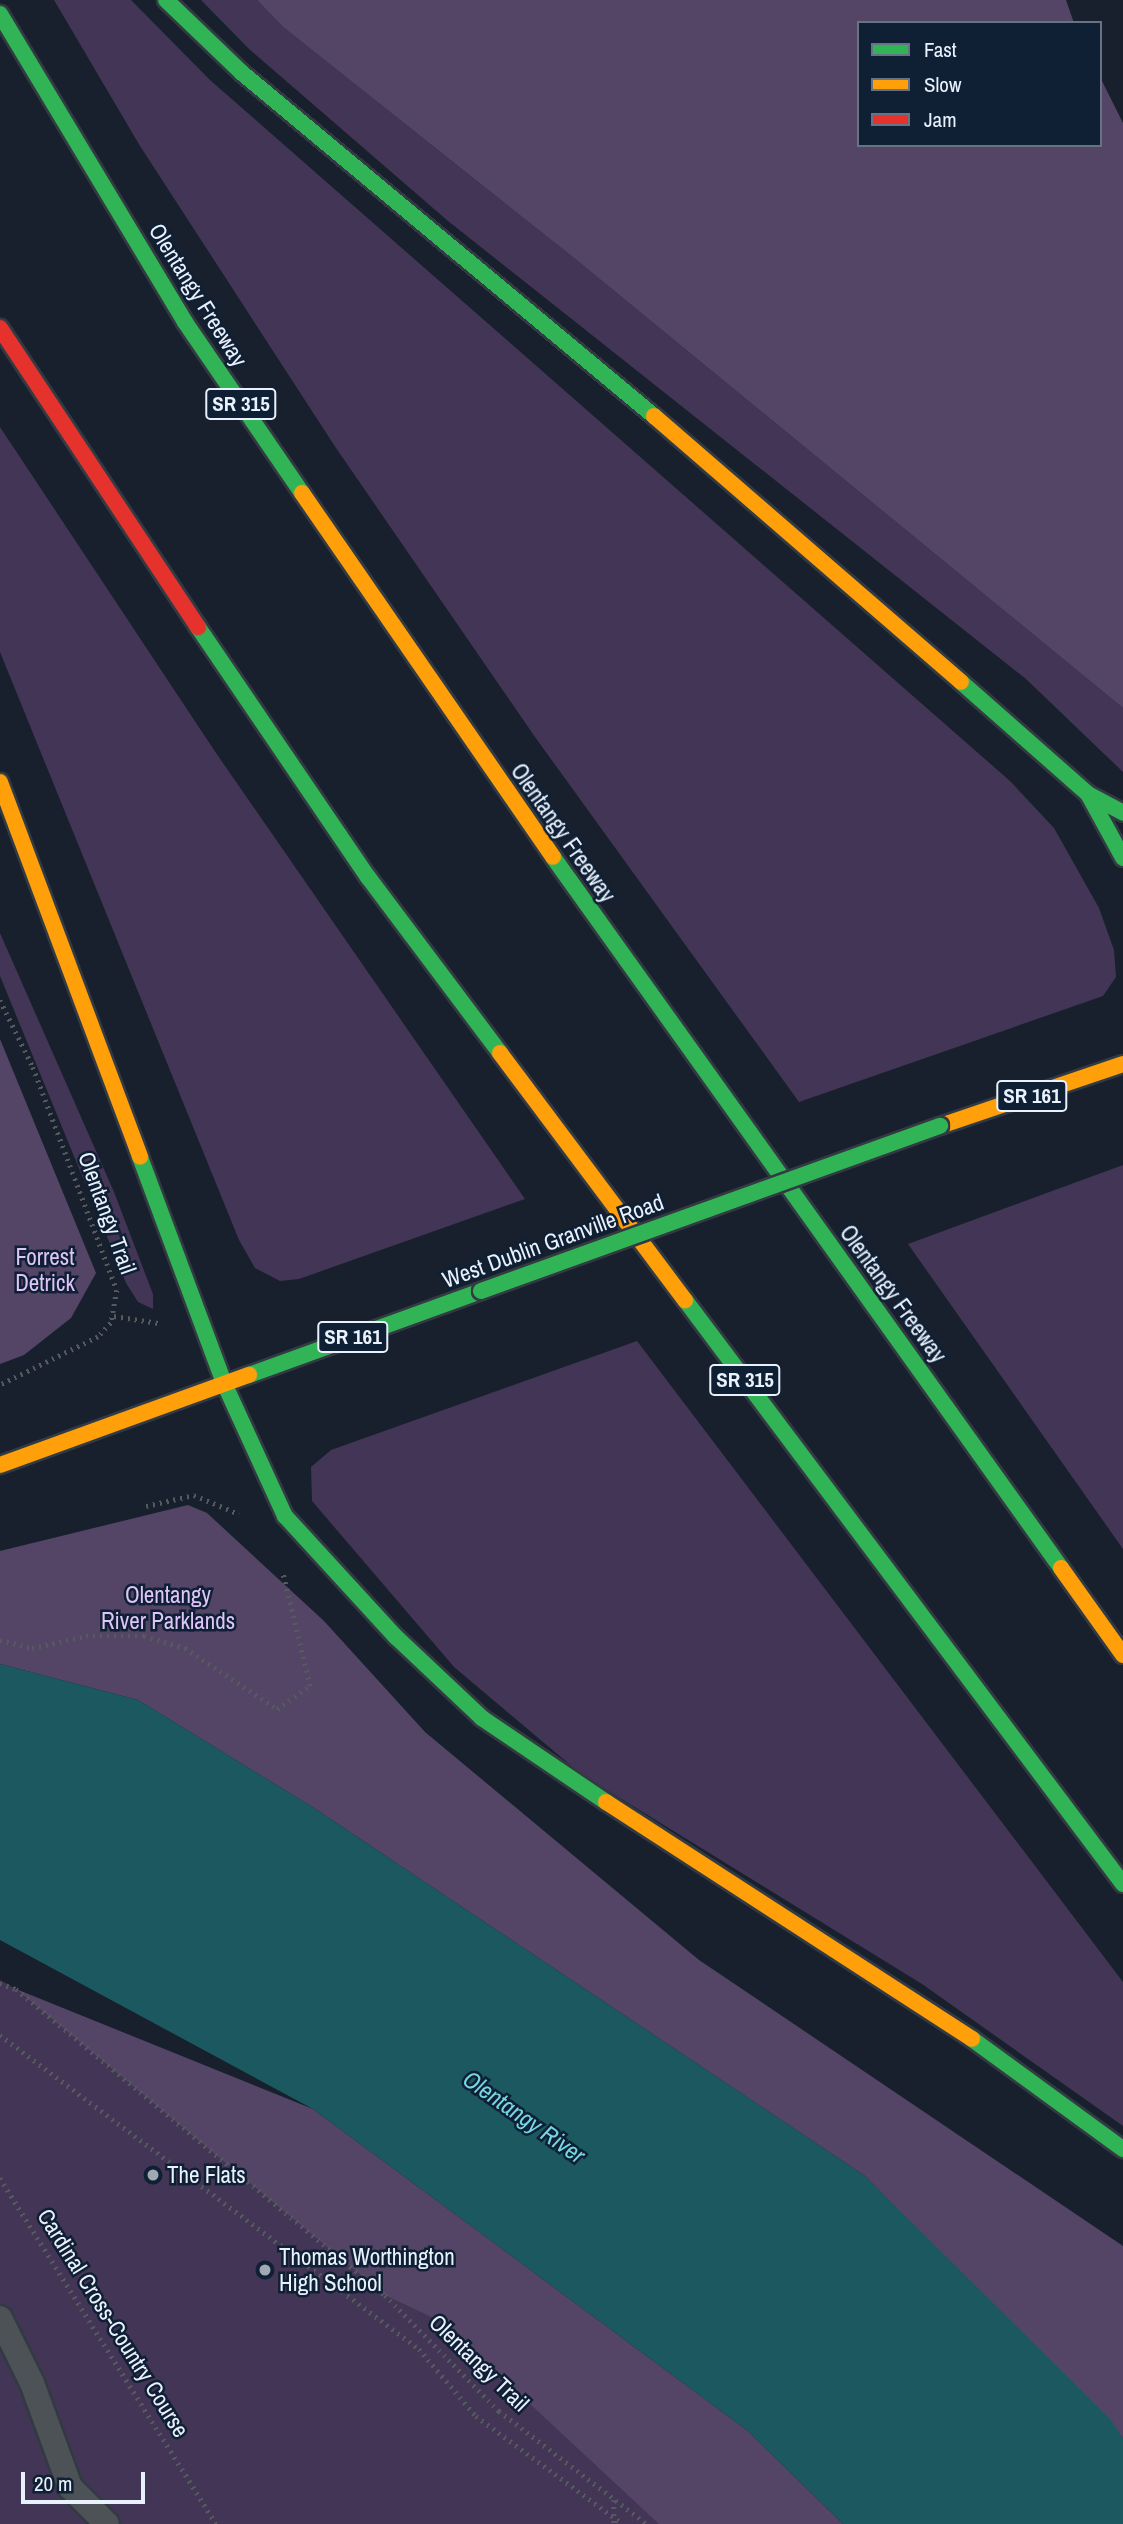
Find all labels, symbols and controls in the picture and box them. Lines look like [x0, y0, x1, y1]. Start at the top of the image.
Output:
legend [857, 21, 1102, 147]
text: Fast [924, 35, 957, 64]
text: Slow [924, 70, 961, 99]
text: Jam [924, 105, 957, 134]
street label: Olentangy Freeway [143, 218, 253, 372]
road number: SR 315 [204, 386, 278, 422]
street label: Olentangy Freeway [505, 758, 621, 908]
road number: SR 161 [995, 1078, 1069, 1114]
street label: Olentangy Trail [72, 1148, 142, 1278]
street label: West Dublin Granville Road [439, 1188, 667, 1294]
street label: Olentangy Freeway [834, 1220, 952, 1368]
park label: Forrest Detrick [15, 1243, 75, 1297]
road number: SR 161 [316, 1320, 390, 1354]
road number: SR 315 [708, 1362, 782, 1398]
park label: Olentangy River Parklands [101, 1581, 235, 1635]
water label: Olentangy River [457, 2064, 591, 2170]
place label: The Flats [167, 2161, 246, 2189]
marker: The Flats [145, 2167, 161, 2183]
street label: Cardinal Cross-Country Course [31, 2204, 195, 2442]
place label: Thomas Worthington High School [279, 2243, 455, 2297]
marker: Thomas Worthington High School [257, 2262, 273, 2278]
street label: Olentangy Trail [423, 2309, 535, 2417]
scale bar [24, 2458, 149, 2502]
text: 20 m [34, 2469, 72, 2498]

